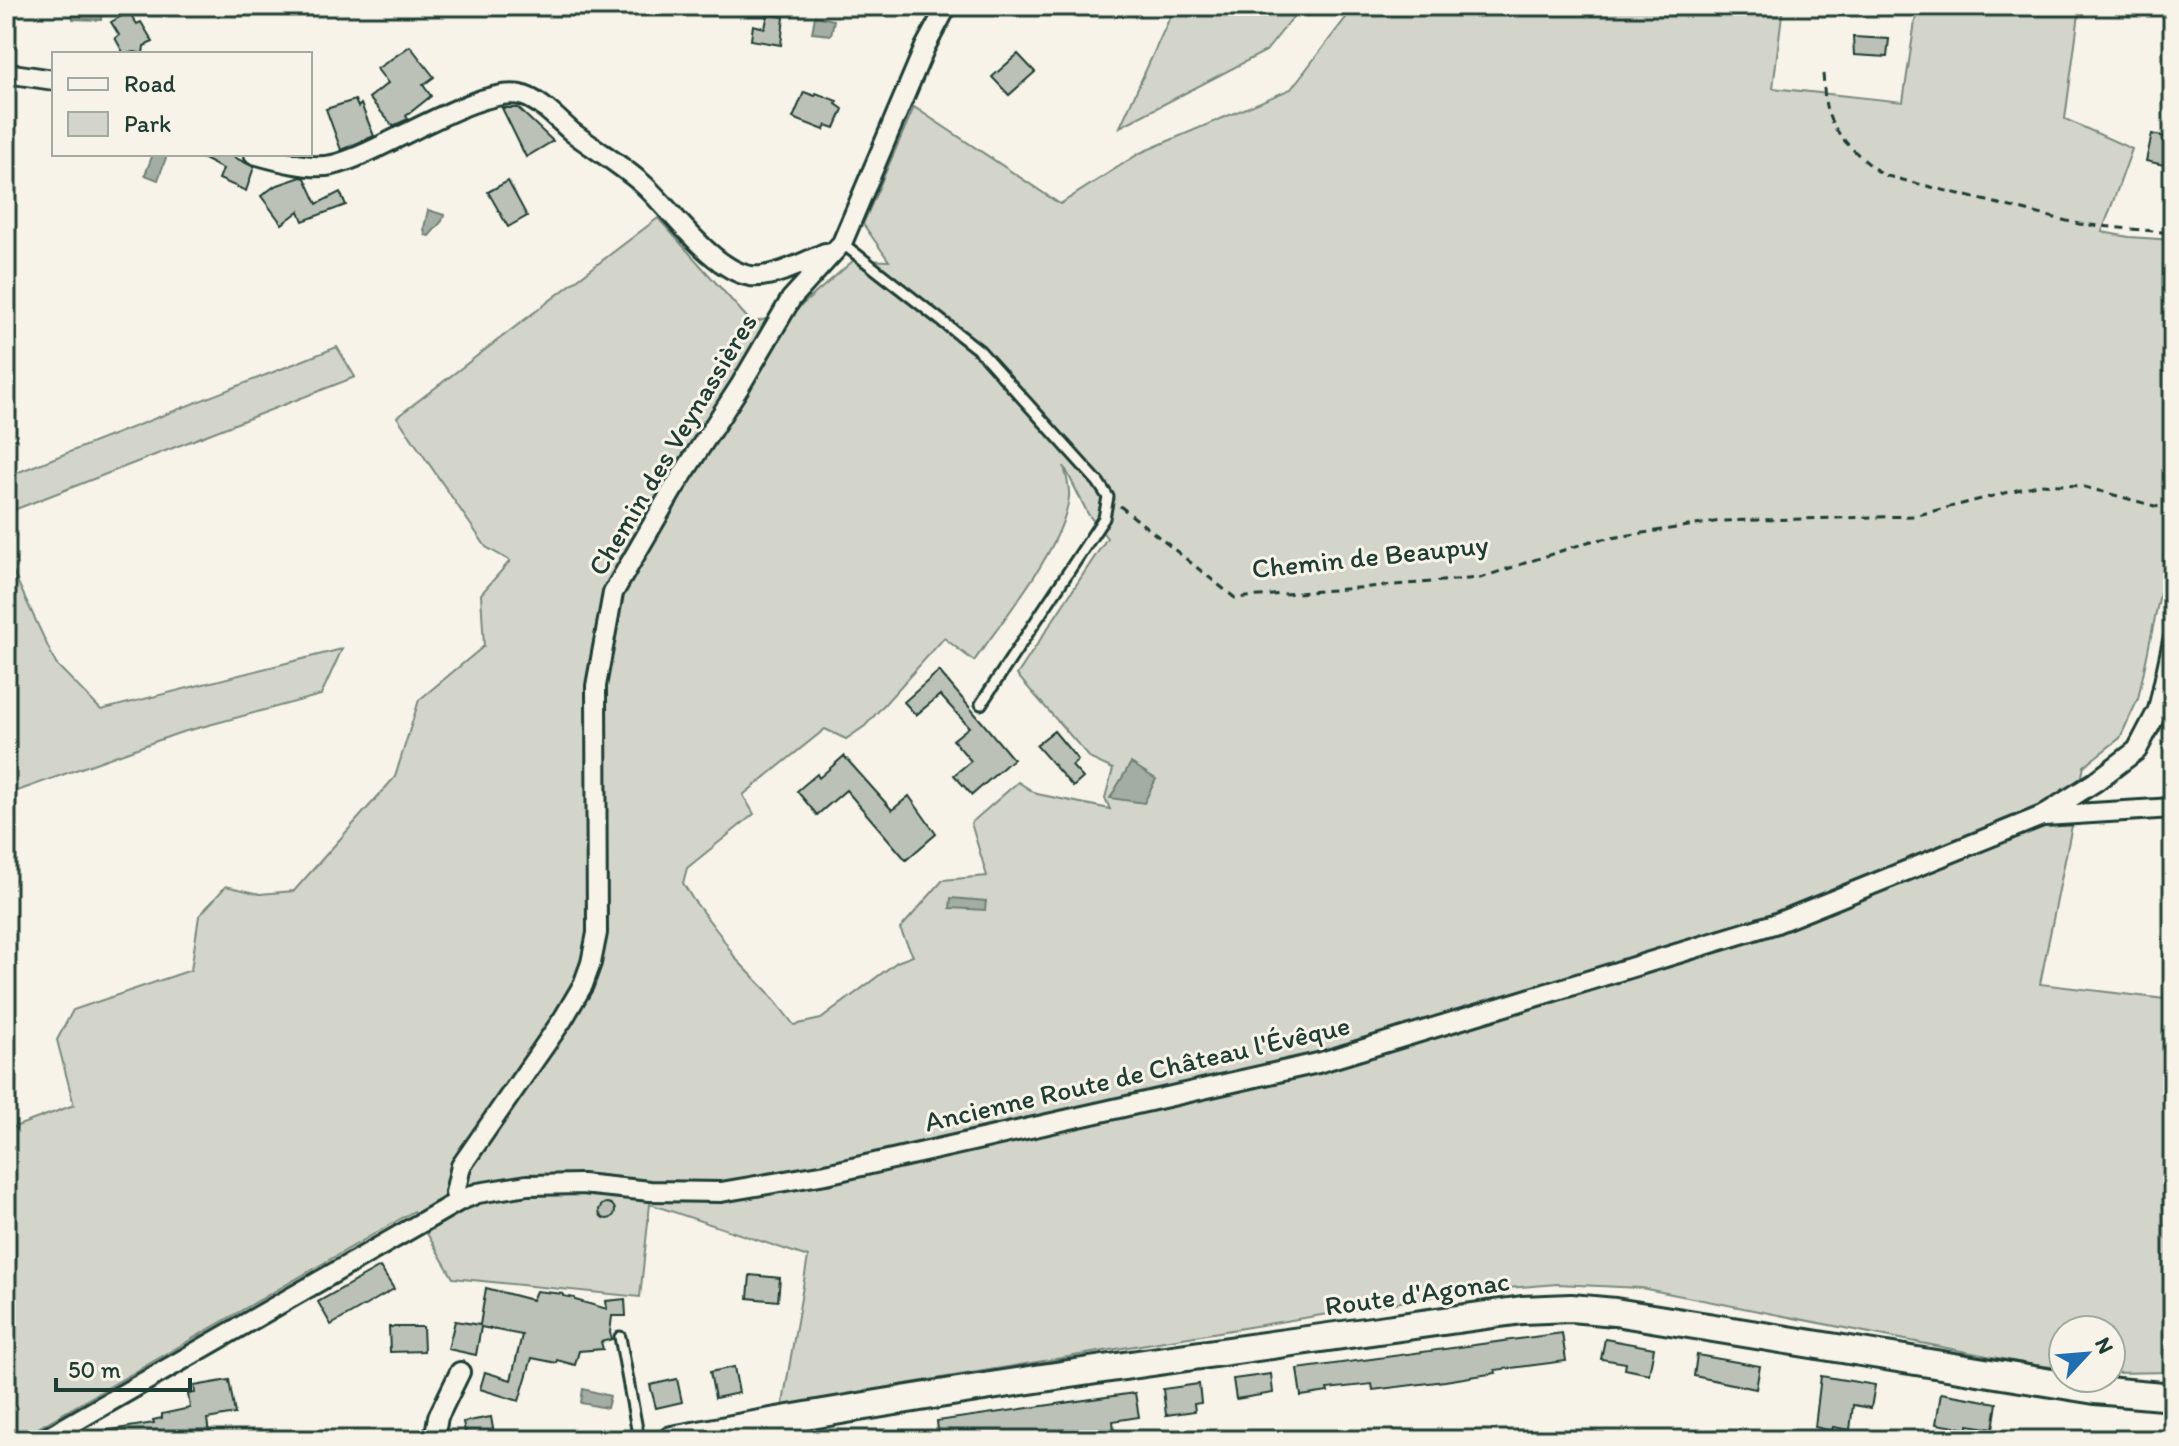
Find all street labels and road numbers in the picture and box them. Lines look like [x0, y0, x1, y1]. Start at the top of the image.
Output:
street label: Chemin des Veynassières [580, 307, 764, 581]
street label: Chemin de Beaupuy [1250, 527, 1490, 585]
street label: Ancienne Route de Château l'Évêque [921, 1007, 1353, 1139]
street label: Route d'Agonac [1323, 1263, 1511, 1323]

